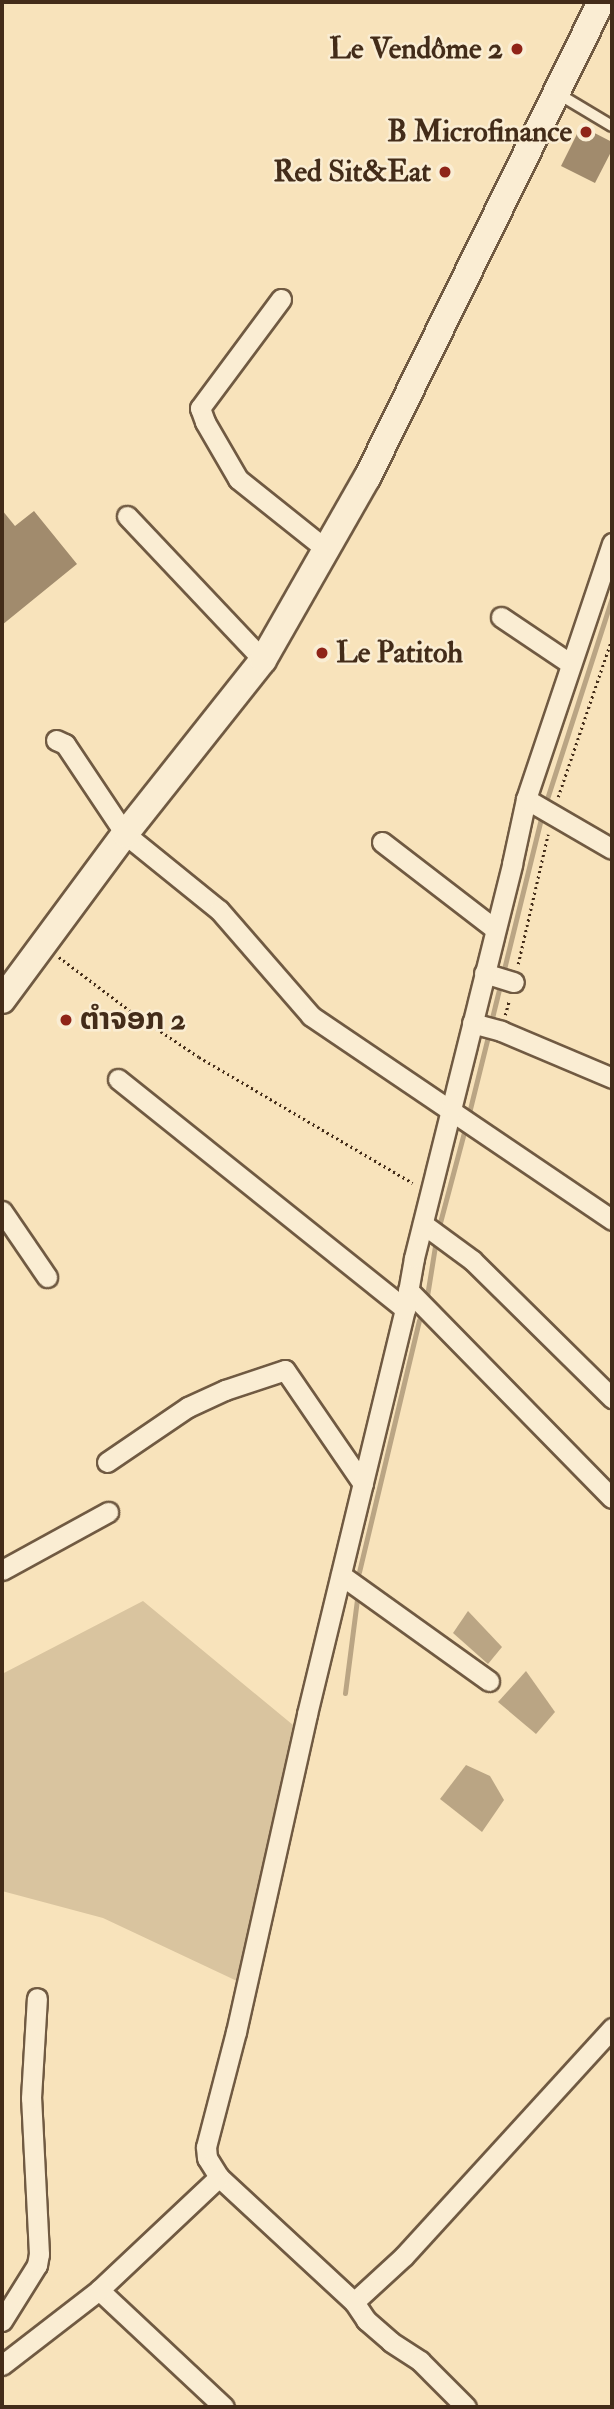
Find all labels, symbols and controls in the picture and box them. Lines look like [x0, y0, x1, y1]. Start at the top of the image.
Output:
place label: Le Vendôme 2 [329, 31, 503, 67]
marker: Le Vendôme 2 [509, 41, 525, 57]
place label: B Microfinance [387, 114, 572, 150]
marker: B Microfinance [578, 124, 594, 140]
place label: Red Sit&Eat [273, 154, 431, 190]
marker: Red Sit&Eat [437, 164, 453, 180]
place label: Le Patitoh [336, 635, 463, 671]
marker: Le Patitoh [314, 645, 330, 661]
place label: ຕຳຈອກ 2 [80, 1002, 186, 1038]
marker: ຕຳຈອກ 2 [58, 1012, 74, 1028]

